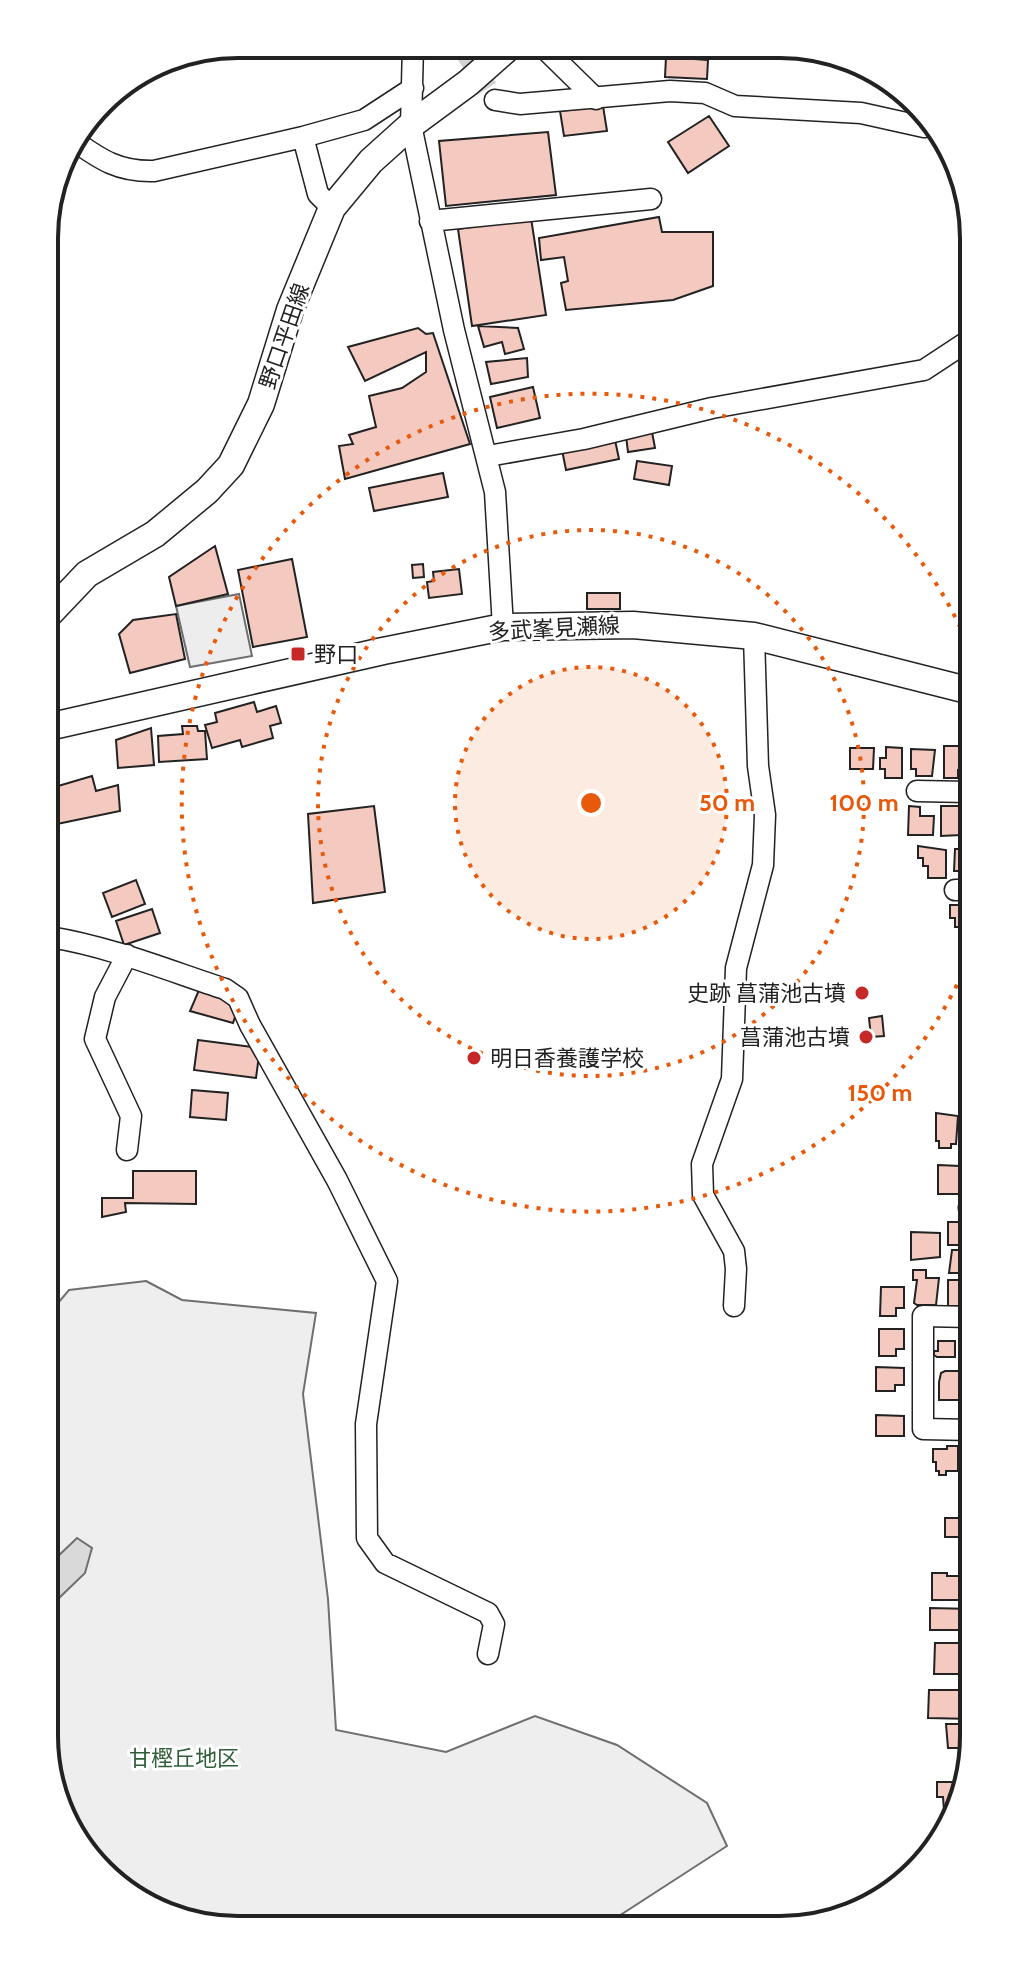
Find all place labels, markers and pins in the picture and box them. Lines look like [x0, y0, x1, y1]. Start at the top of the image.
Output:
place label: 野口 [314, 641, 358, 668]
marker: 野口 [289, 645, 307, 663]
centre of rings [577, 789, 605, 817]
place label: 史跡 菖蒲池古墳 [687, 980, 846, 1007]
marker: 史跡 菖蒲池古墳 [853, 984, 871, 1002]
place label: 菖蒲池古墳 [740, 1024, 850, 1051]
marker: 菖蒲池古墳 [857, 1028, 875, 1046]
place label: 明日香養護学校 [490, 1045, 644, 1072]
marker: 明日香養護学校 [465, 1049, 483, 1067]

